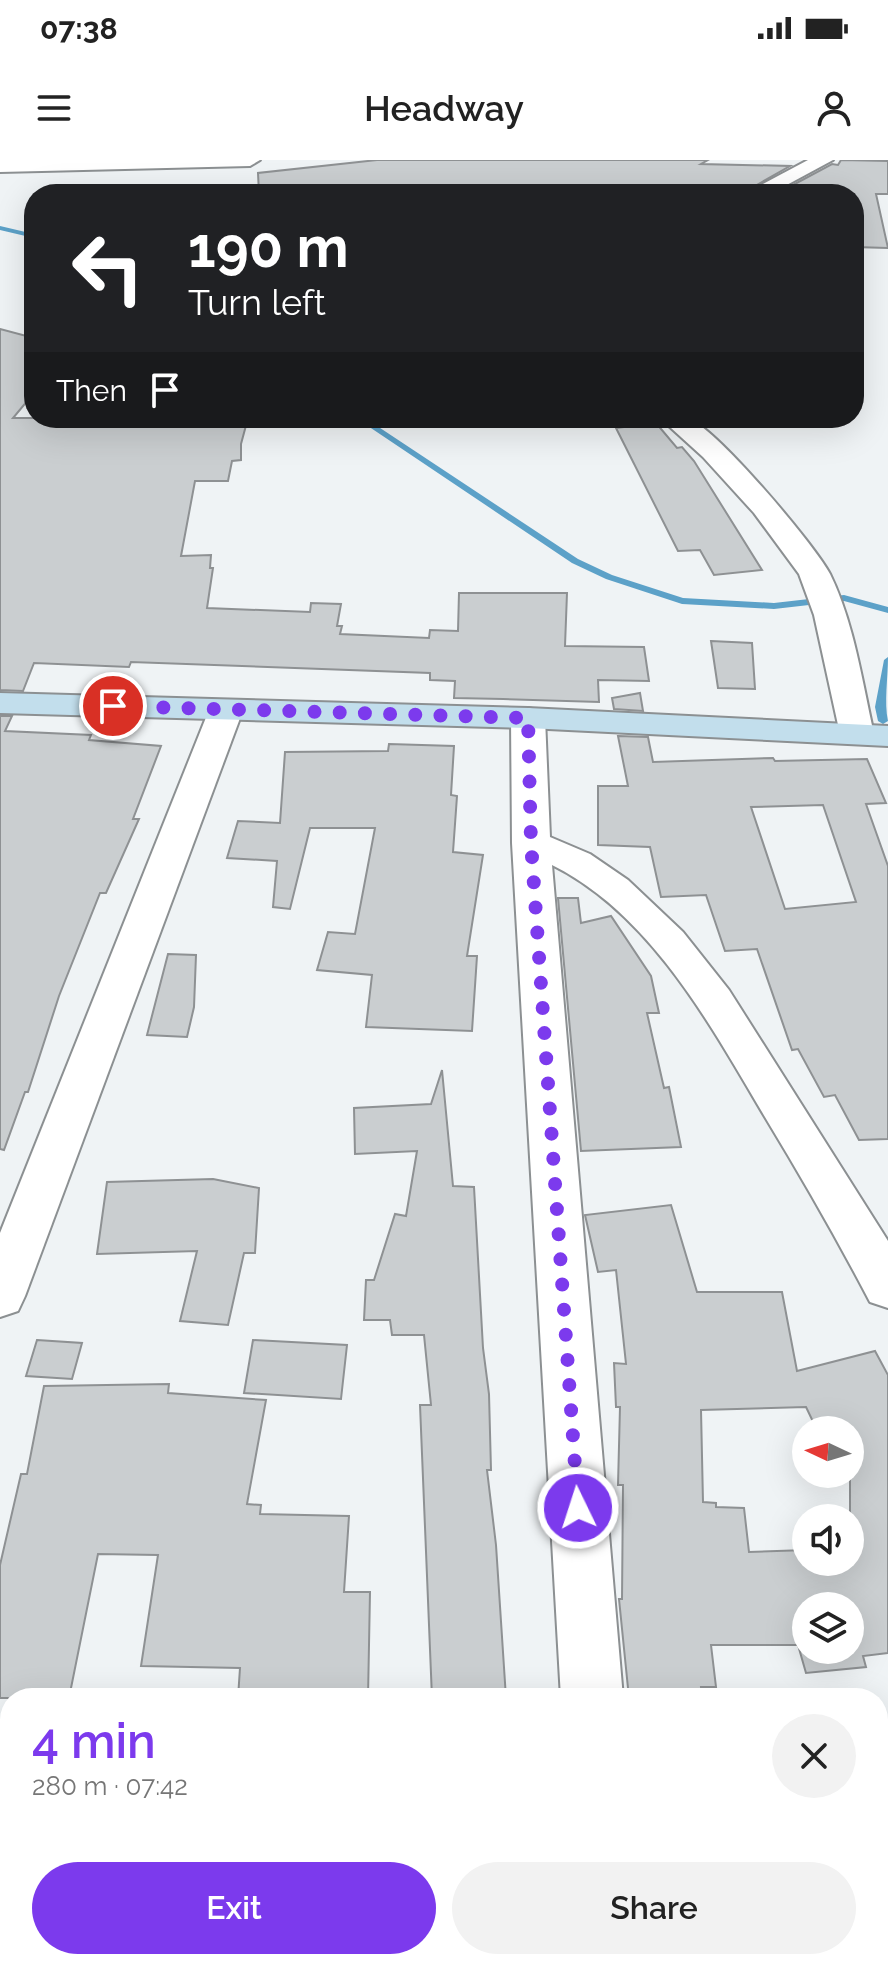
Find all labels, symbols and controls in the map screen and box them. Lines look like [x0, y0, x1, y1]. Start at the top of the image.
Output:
text: 07:38 [40, 11, 118, 46]
icon: menu [32, 86, 76, 130]
icon: person [812, 86, 856, 130]
text: Headway [364, 87, 524, 129]
text: 190 m [188, 214, 349, 280]
icon: left [56, 216, 160, 320]
text: Turn left [188, 281, 326, 323]
icon: arrive [143, 368, 187, 412]
text: Then [56, 373, 127, 408]
pin [79, 672, 147, 740]
icon: arrive [91, 684, 135, 728]
north arrow [792, 1416, 864, 1488]
map controls [792, 1416, 864, 1664]
position arrow [536, 1466, 620, 1550]
button: sound [792, 1504, 864, 1576]
button: layers [792, 1592, 864, 1664]
text: 4 min [32, 1713, 156, 1769]
button: close [772, 1714, 856, 1798]
text: 280 m · 07:42 [32, 1771, 188, 1801]
button: Exit [32, 1862, 436, 1954]
button: Share [452, 1862, 856, 1954]

